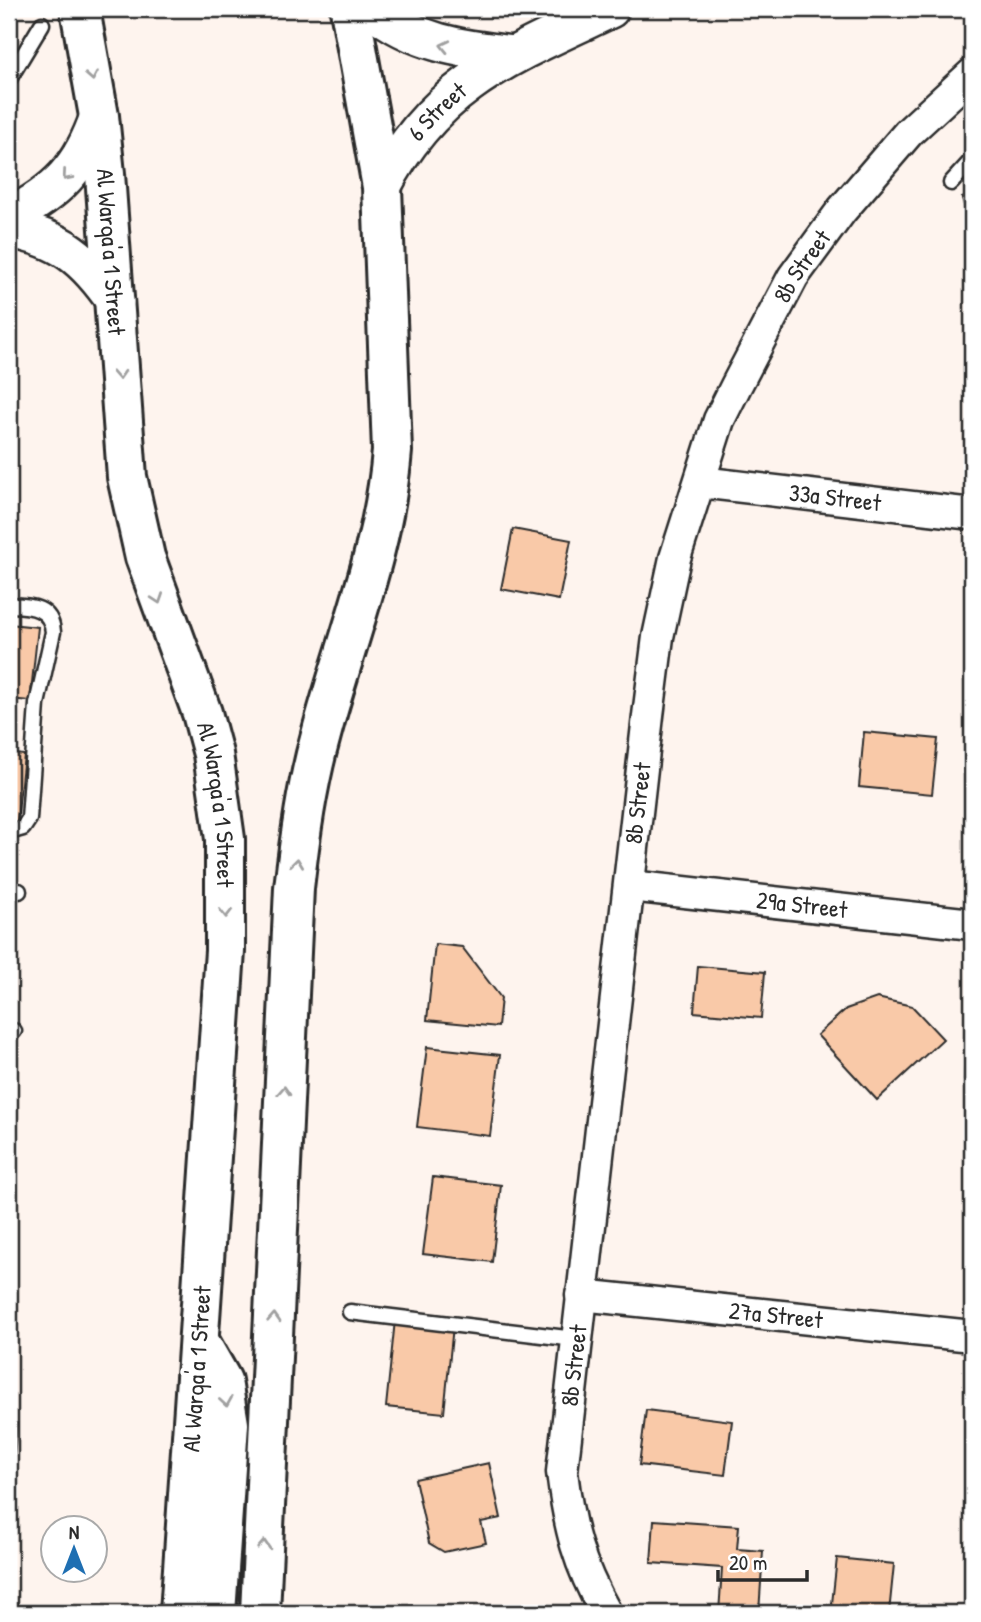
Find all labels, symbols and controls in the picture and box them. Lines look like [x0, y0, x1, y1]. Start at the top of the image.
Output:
one-way arrow [440, 39, 452, 54]
one-way arrow [84, 70, 99, 82]
street label: 6 Street [400, 74, 473, 147]
street label: Al Warqa'a 1 Street [90, 167, 134, 337]
one-way arrow [63, 168, 75, 181]
street label: 8b Street [765, 222, 838, 308]
one-way arrow [112, 370, 127, 381]
street label: 33a Street [787, 476, 884, 518]
one-way arrow [150, 592, 164, 604]
street label: Al Warqa'a 1 Street [190, 718, 242, 888]
street label: 8b Street [617, 760, 658, 846]
one-way arrow [289, 858, 304, 869]
street label: 29a Street [755, 883, 850, 925]
one-way arrow [218, 909, 234, 919]
one-way arrow [277, 1085, 292, 1096]
street label: Al Warqa'a 1 Street [174, 1284, 218, 1453]
street label: 27a Street [728, 1294, 825, 1335]
one-way arrow [267, 1312, 282, 1323]
street label: 8b Street [553, 1322, 594, 1408]
one-way arrow [218, 1396, 233, 1408]
north arrow [38, 1514, 108, 1584]
text: N [69, 1519, 79, 1545]
scale bar [718, 1538, 808, 1582]
one-way arrow [256, 1539, 271, 1550]
text: 20 m [729, 1548, 767, 1577]

